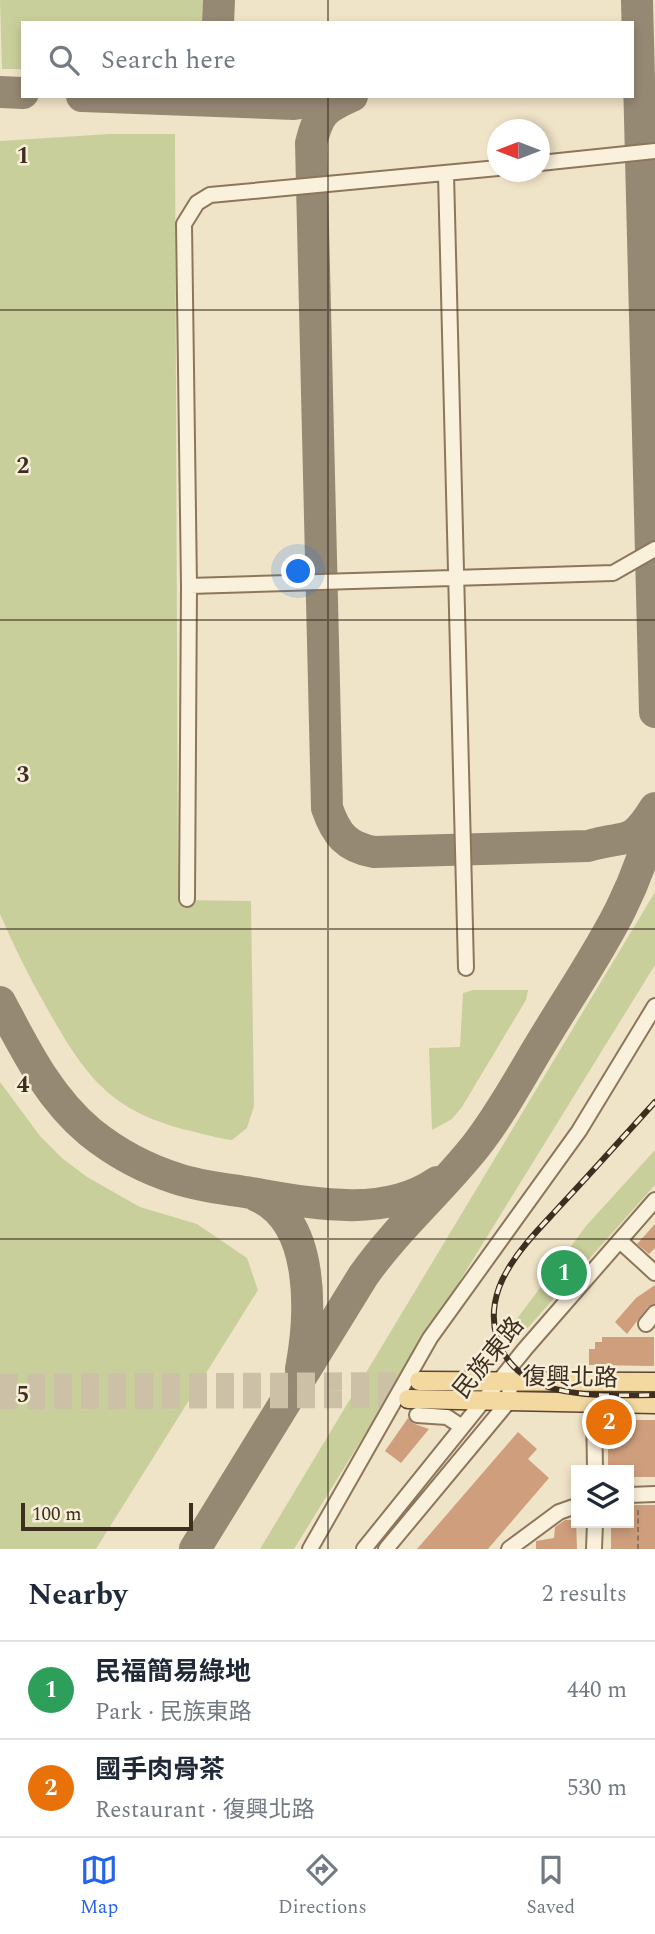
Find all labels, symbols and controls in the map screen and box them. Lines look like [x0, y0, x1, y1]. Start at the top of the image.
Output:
search box [21, 21, 634, 98]
text: Search here [101, 40, 236, 80]
icon: search [45, 41, 83, 79]
north arrow [487, 119, 550, 182]
text: 1 [17, 139, 29, 174]
text: 2 [17, 449, 30, 484]
your location [281, 554, 315, 588]
text: 3 [17, 758, 30, 793]
text: 4 [17, 1068, 30, 1103]
pin: 1 [541, 1247, 587, 1299]
street label: 民族東路 [445, 1309, 533, 1407]
street label: 復興北路 [522, 1359, 618, 1397]
text: 5 [17, 1378, 29, 1413]
pin: 2 [586, 1396, 632, 1448]
map controls [571, 1465, 634, 1528]
button: layers [571, 1465, 634, 1528]
scale bar [21, 1500, 192, 1532]
text: 100 m [32, 1500, 82, 1529]
text: Nearby [28, 1572, 127, 1618]
text: 2 results [542, 1577, 627, 1612]
text: 民福簡易綠地 [95, 1652, 251, 1692]
text: 1 [45, 1673, 57, 1708]
text: 440 m [567, 1673, 627, 1708]
text: Park · 民族東路 [95, 1695, 252, 1730]
text: 國手肉骨茶 [95, 1750, 225, 1790]
text: 2 [45, 1771, 57, 1806]
text: 530 m [567, 1771, 627, 1806]
text: Restaurant · 復興北路 [95, 1793, 315, 1828]
tab: Map [80, 1851, 118, 1922]
tab: Directions [278, 1851, 367, 1922]
tab: Saved [526, 1851, 575, 1922]

